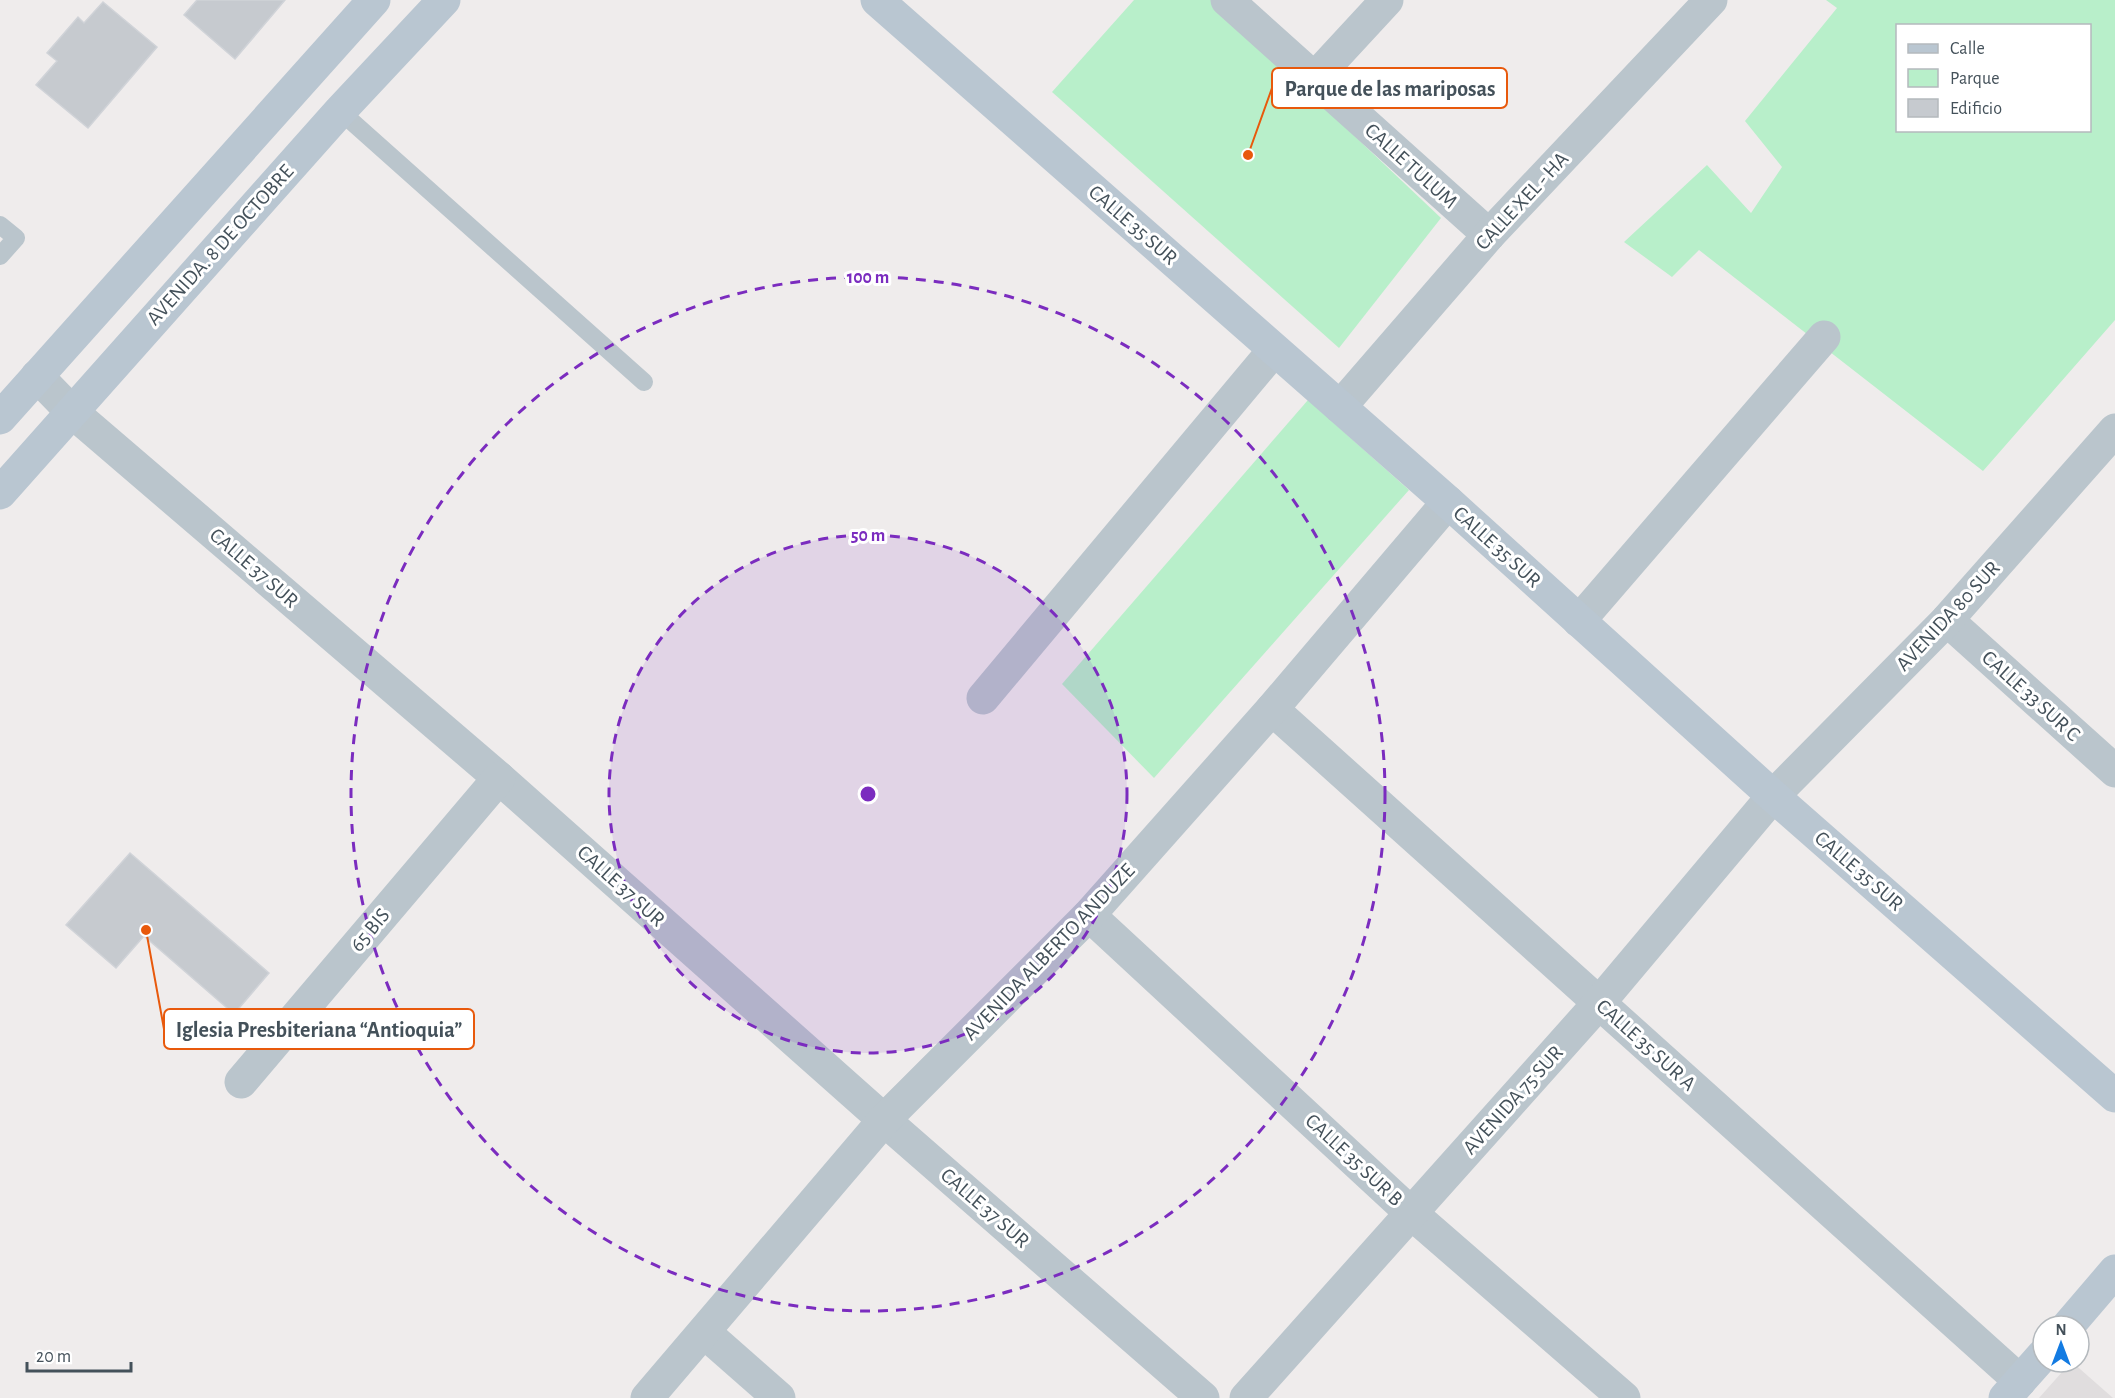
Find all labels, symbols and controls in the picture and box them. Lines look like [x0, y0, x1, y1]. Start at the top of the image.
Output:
legend [1896, 24, 2091, 132]
text: Calle [1950, 40, 1985, 58]
callout: Parque de las mariposas [1272, 68, 1507, 108]
text: Parque [1950, 70, 1999, 88]
text: Parque de las mariposas [1284, 78, 1496, 100]
text: Edificio [1950, 100, 2002, 118]
street label: CALLE TULUM [1361, 119, 1461, 213]
street label: CALLE XEL - HA [1472, 148, 1572, 254]
street label: AVENIDA. 8 DE OCTOBRE [143, 161, 297, 329]
street label: CALLE 35 SUR [1085, 181, 1181, 269]
text: 100 m [847, 269, 889, 287]
street label: CALLE 35 SUR [1449, 502, 1545, 592]
street label: CALLE 37 SUR [206, 524, 302, 612]
text: 50 m [851, 527, 885, 545]
street label: AVENIDA 80 SUR [1892, 557, 2004, 675]
street label: CALLE 33 SUR C [1978, 647, 2084, 745]
centre of rings [858, 784, 878, 804]
street label: CALLE 35 SUR [1811, 827, 1907, 915]
street label: CALLE 37 SUR [573, 841, 669, 931]
street label: AVENIDA ALBERTO ANDUZE [959, 860, 1139, 1044]
street label: 65 BIS [346, 904, 394, 955]
street label: CALLE 35 SUR A [1592, 995, 1700, 1095]
callout: Iglesia Presbiteriana “Antioquia” [164, 1009, 474, 1049]
text: Iglesia Presbiteriana “Antioquia” [176, 1019, 462, 1041]
street label: AVENIDA 75 SUR [1459, 1042, 1567, 1158]
street label: CALLE 35 SUR B [1301, 1110, 1407, 1210]
street label: CALLE 37 SUR [937, 1164, 1033, 1252]
north arrow [2031, 1314, 2091, 1374]
text: N [2055, 1322, 2067, 1338]
scale bar [27, 1335, 130, 1373]
text: 20 m [36, 1348, 71, 1366]

